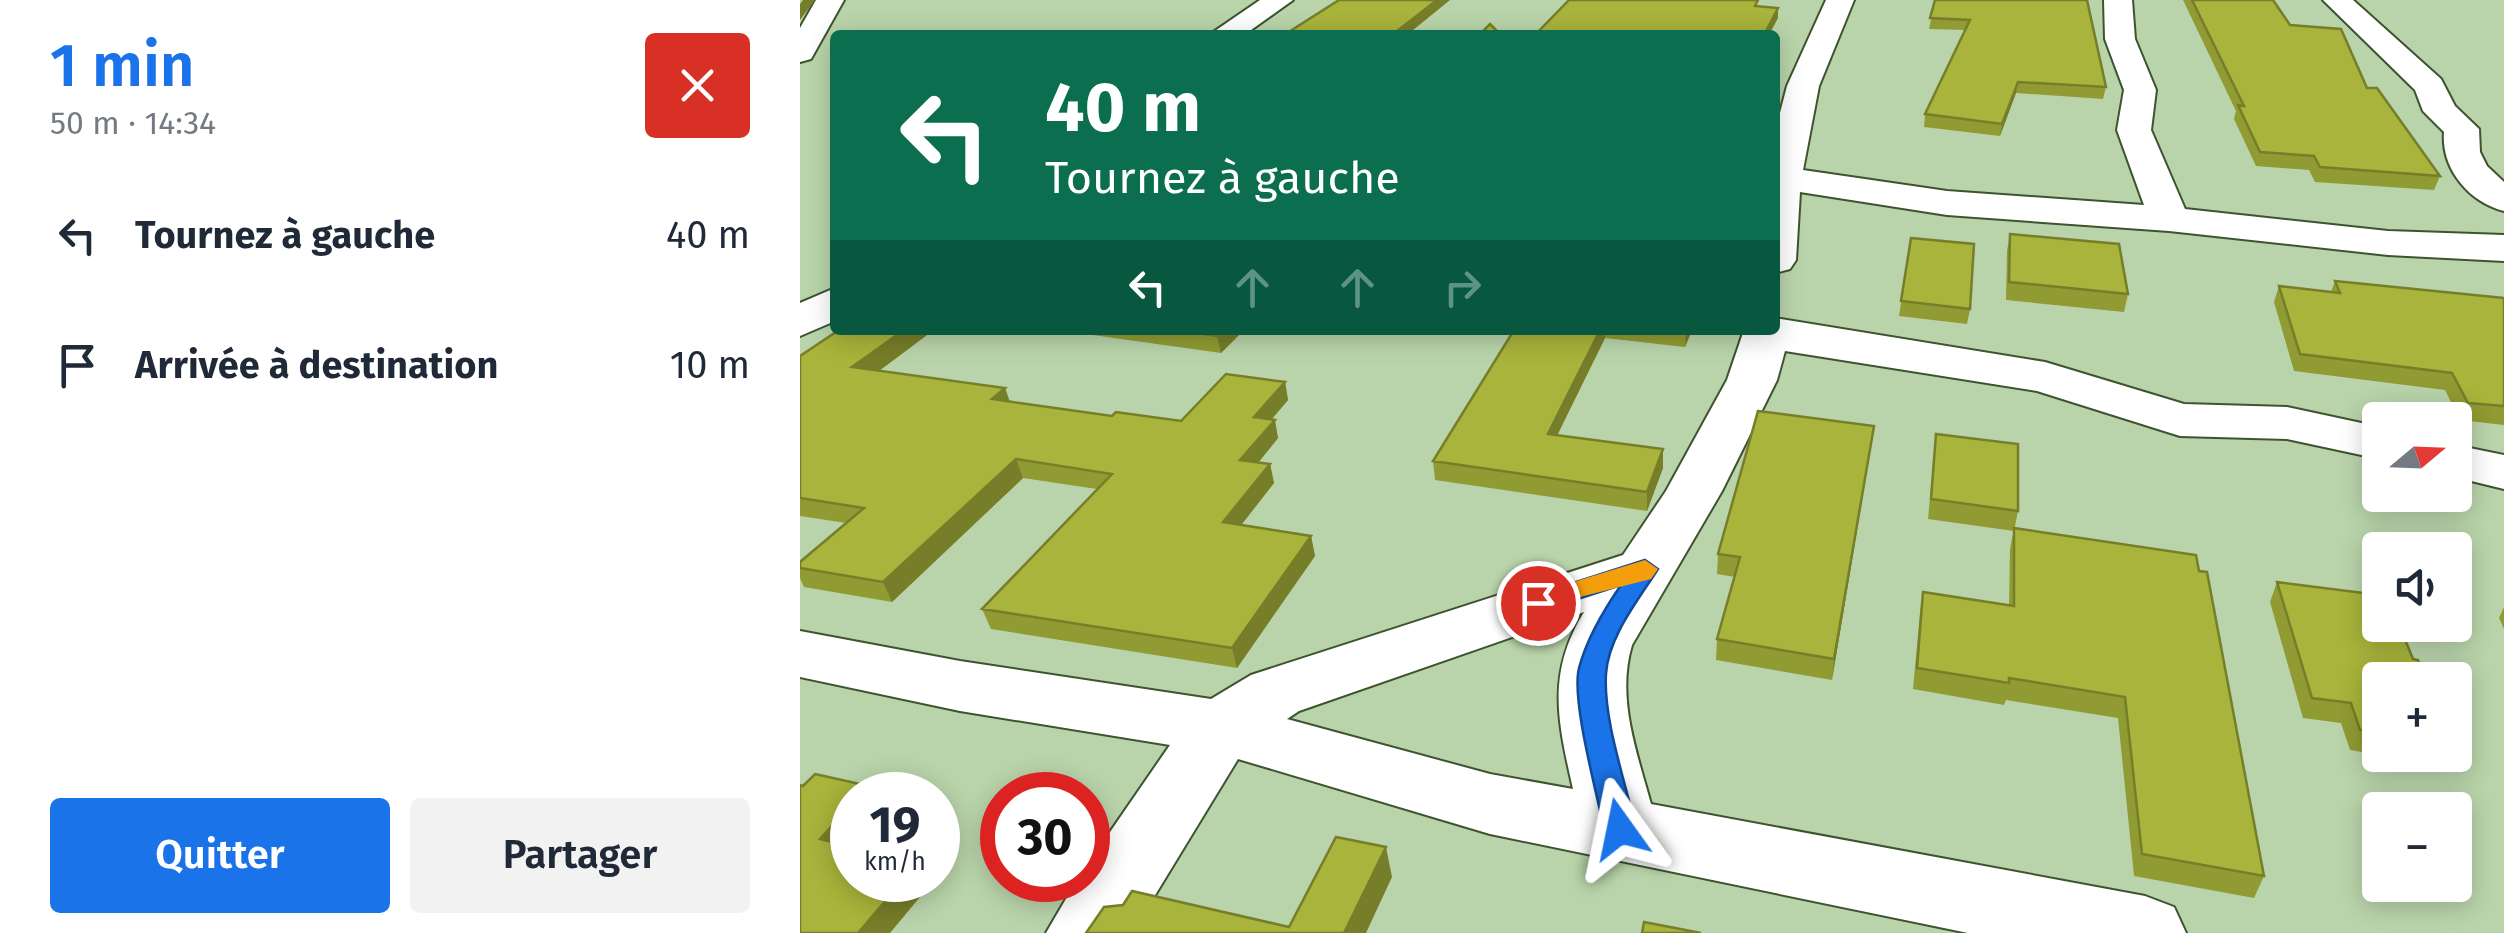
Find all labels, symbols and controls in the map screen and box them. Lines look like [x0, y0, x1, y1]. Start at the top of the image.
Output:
text: 1 min [50, 30, 195, 102]
button: close [645, 33, 750, 138]
text: 40 m [1045, 66, 1201, 150]
icon: left [880, 70, 1010, 200]
text: 50 m · 14:34 [50, 104, 216, 142]
text: Tournez à gauche [1045, 151, 1400, 205]
icon: left [50, 208, 105, 263]
text: Tournez à gauche [135, 212, 435, 258]
text: 40 m [666, 212, 750, 258]
icon: left [1120, 260, 1175, 315]
icon: ahead [1225, 260, 1280, 315]
icon: ahead [1330, 260, 1385, 315]
icon: right [1435, 260, 1490, 315]
icon: arrive [50, 338, 105, 393]
text: Arrivée à destination [135, 342, 498, 388]
text: 10 m [670, 342, 750, 388]
north arrow [2362, 402, 2472, 512]
map controls [2362, 402, 2472, 902]
button: sound [2362, 532, 2472, 642]
pin [1496, 561, 1581, 646]
icon: arrive [1511, 576, 1566, 631]
button: + [2362, 662, 2472, 772]
speed limit sign: 30 [980, 772, 1110, 902]
position arrow [1568, 777, 1672, 881]
button: − [2362, 792, 2472, 902]
text: 19 [869, 795, 921, 855]
button: Quitter [50, 798, 390, 913]
button: Partager [410, 798, 750, 913]
text: km/h [864, 847, 926, 877]

